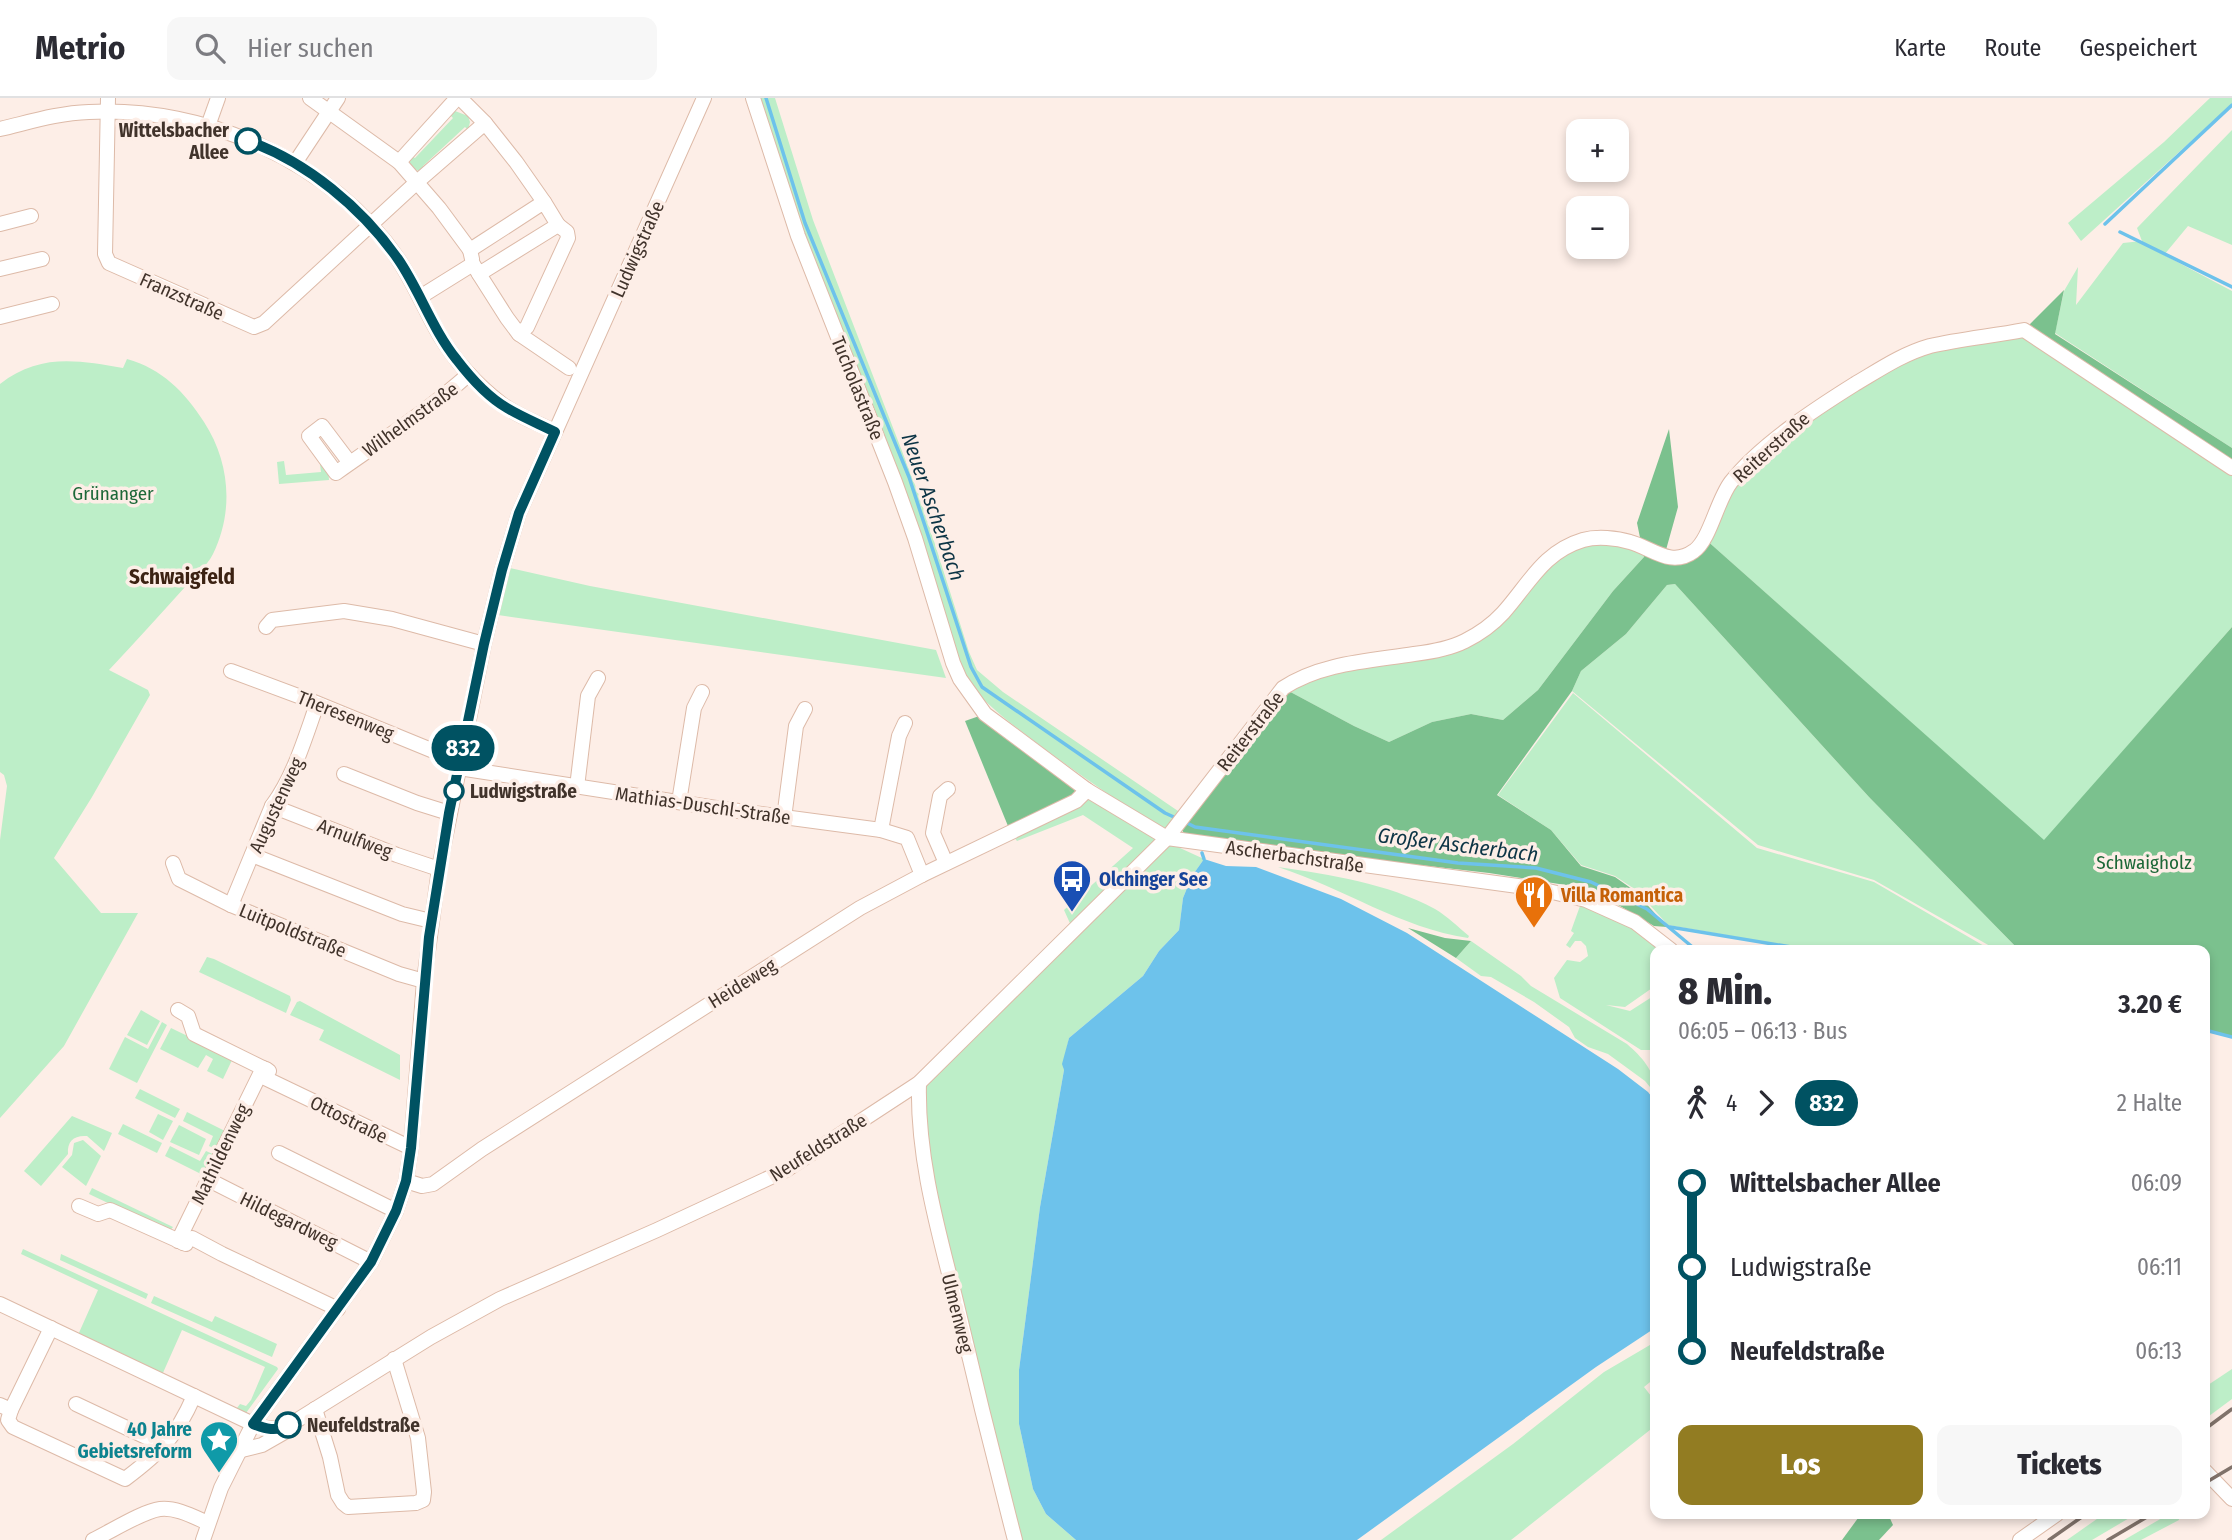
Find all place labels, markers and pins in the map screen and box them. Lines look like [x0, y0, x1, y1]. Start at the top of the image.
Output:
place label: Wittelsbacher Allee [119, 119, 230, 164]
marker: Wittelsbacher Allee [235, 128, 261, 154]
place label: Ludwigstraße [470, 780, 577, 803]
marker: Ludwigstraße [444, 781, 464, 801]
bus stop icon: Olchinger See [1051, 858, 1093, 913]
place label: Olchinger See [1099, 868, 1208, 891]
restaurant icon: Villa Romantica [1513, 874, 1555, 929]
place label: Villa Romantica [1560, 884, 1683, 907]
marker: Neufeldstraße [275, 1412, 301, 1438]
place label: Neufeldstraße [307, 1414, 420, 1437]
place label: 40 Jahre Gebietsreform [78, 1418, 192, 1463]
place icon: 40 Jahre Gebietsreform [198, 1419, 240, 1474]

